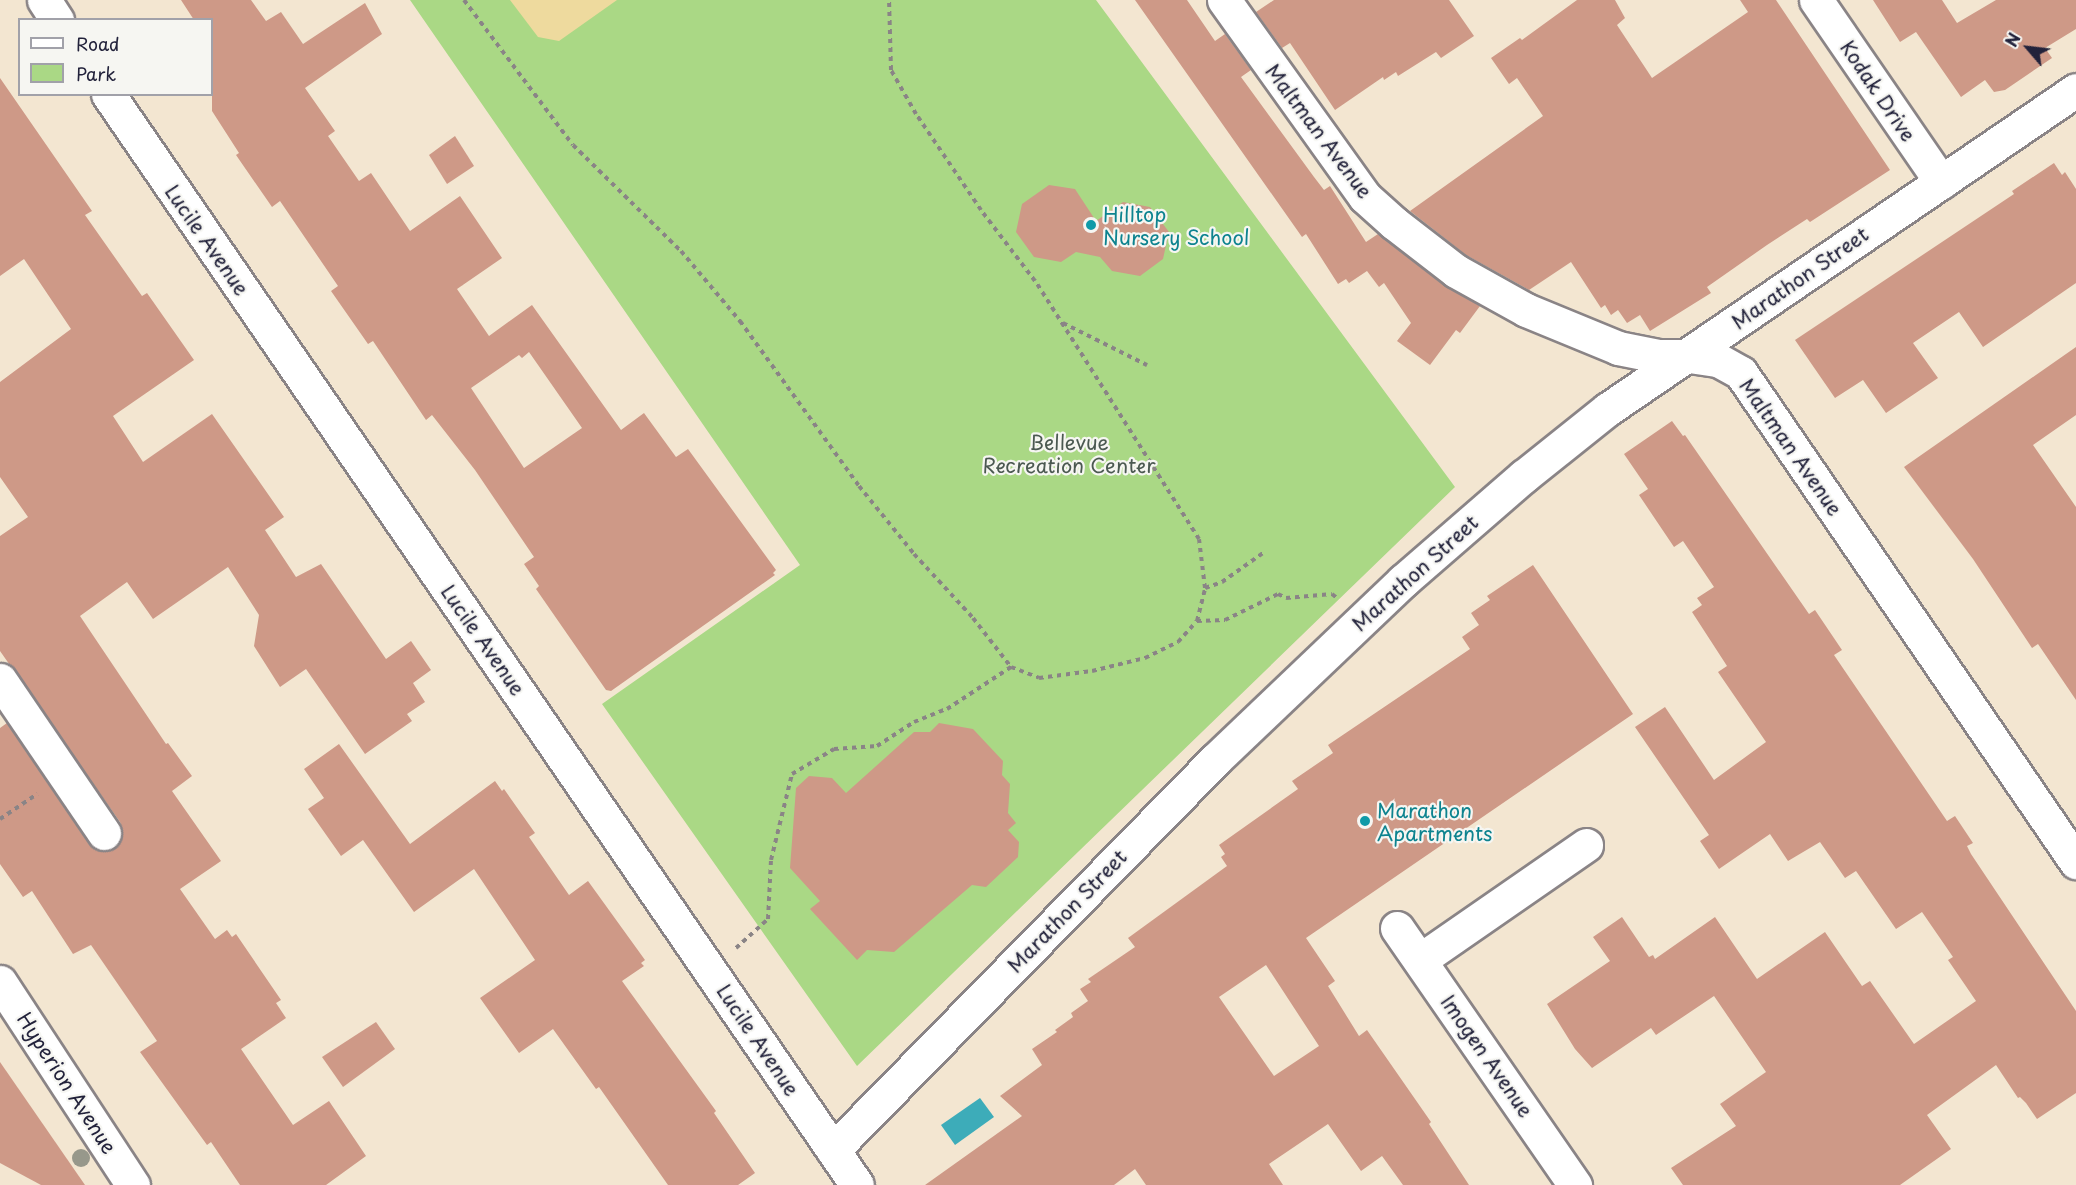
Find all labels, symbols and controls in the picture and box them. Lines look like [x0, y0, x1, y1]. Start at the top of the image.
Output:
legend [18, 18, 213, 96]
north arrow [1998, 18, 2058, 78]
text: N [1999, 28, 2026, 51]
text: Road [76, 30, 120, 57]
street label: Kodak Drive [1835, 36, 1921, 146]
street label: Maltman Avenue [1261, 59, 1377, 203]
text: Park [76, 60, 116, 87]
street label: Lucile Avenue [160, 180, 254, 300]
place label: Hilltop Nursery School [1103, 202, 1250, 249]
marker: Hilltop Nursery School [1084, 218, 1098, 232]
street label: Marathon Street [1727, 222, 1873, 334]
street label: Maltman Avenue [1735, 374, 1847, 520]
park label: Bellevue Recreation Center [982, 430, 1156, 477]
street label: Marathon Street [1347, 510, 1483, 636]
street label: Lucile Avenue [436, 580, 530, 700]
place label: Marathon Apartments [1377, 798, 1493, 845]
marker: Marathon Apartments [1358, 814, 1372, 828]
street label: Marathon Street [1002, 845, 1132, 977]
street label: Lucile Avenue [712, 980, 804, 1100]
street label: Imogen Avenue [1436, 990, 1538, 1122]
street label: Hyperion Avenue [12, 1008, 122, 1158]

